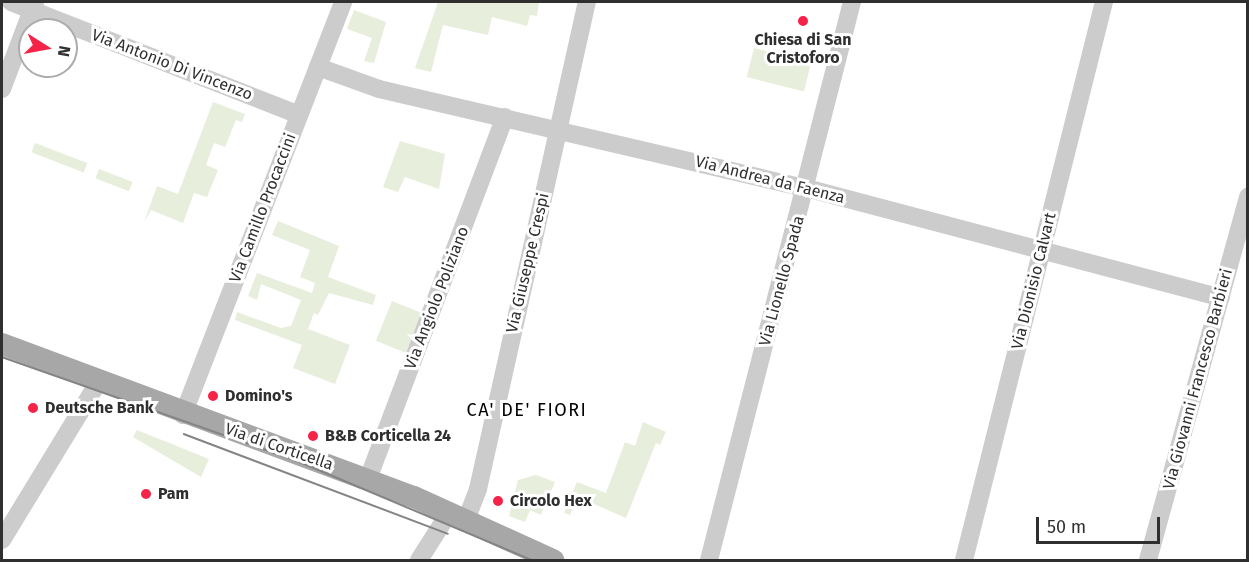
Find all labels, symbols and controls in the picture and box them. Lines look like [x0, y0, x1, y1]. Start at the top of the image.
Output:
marker: Chiesa di San Cristoforo [796, 14, 810, 28]
north arrow [18, 18, 78, 78]
street label: Via Antonio Di Vincenzo [89, 25, 255, 105]
place label: Chiesa di San Cristoforo [755, 30, 851, 68]
text: N [54, 44, 75, 58]
street label: Via Camillo Procaccini [226, 131, 300, 285]
street label: Via Andrea da Faenza [693, 152, 847, 208]
street label: Via Giuseppe Crespi [503, 191, 553, 335]
street label: Via Dionisio Calvart [1008, 211, 1060, 351]
street label: Via Lionello Spada [755, 214, 809, 348]
street label: Via Angiolo Poliziano [401, 224, 473, 372]
street label: Via Giovanni Francesco Barbieri [1159, 267, 1237, 491]
place label: Domino's [225, 386, 293, 406]
marker: Domino's [206, 389, 220, 403]
place label: Deutsche Bank [45, 398, 154, 418]
district label: CA' DE' FIORI [467, 399, 587, 421]
marker: Deutsche Bank [26, 401, 40, 415]
street label: Via di Corticella [222, 420, 336, 474]
place label: B&B Corticella 24 [325, 426, 451, 446]
marker: B&B Corticella 24 [306, 429, 320, 443]
place label: Pam [158, 484, 189, 504]
marker: Pam [139, 487, 153, 501]
place label: Circolo Hex [510, 491, 592, 511]
marker: Circolo Hex [491, 494, 505, 508]
scale bar [1039, 505, 1164, 543]
text: 50 m [1047, 516, 1086, 538]

